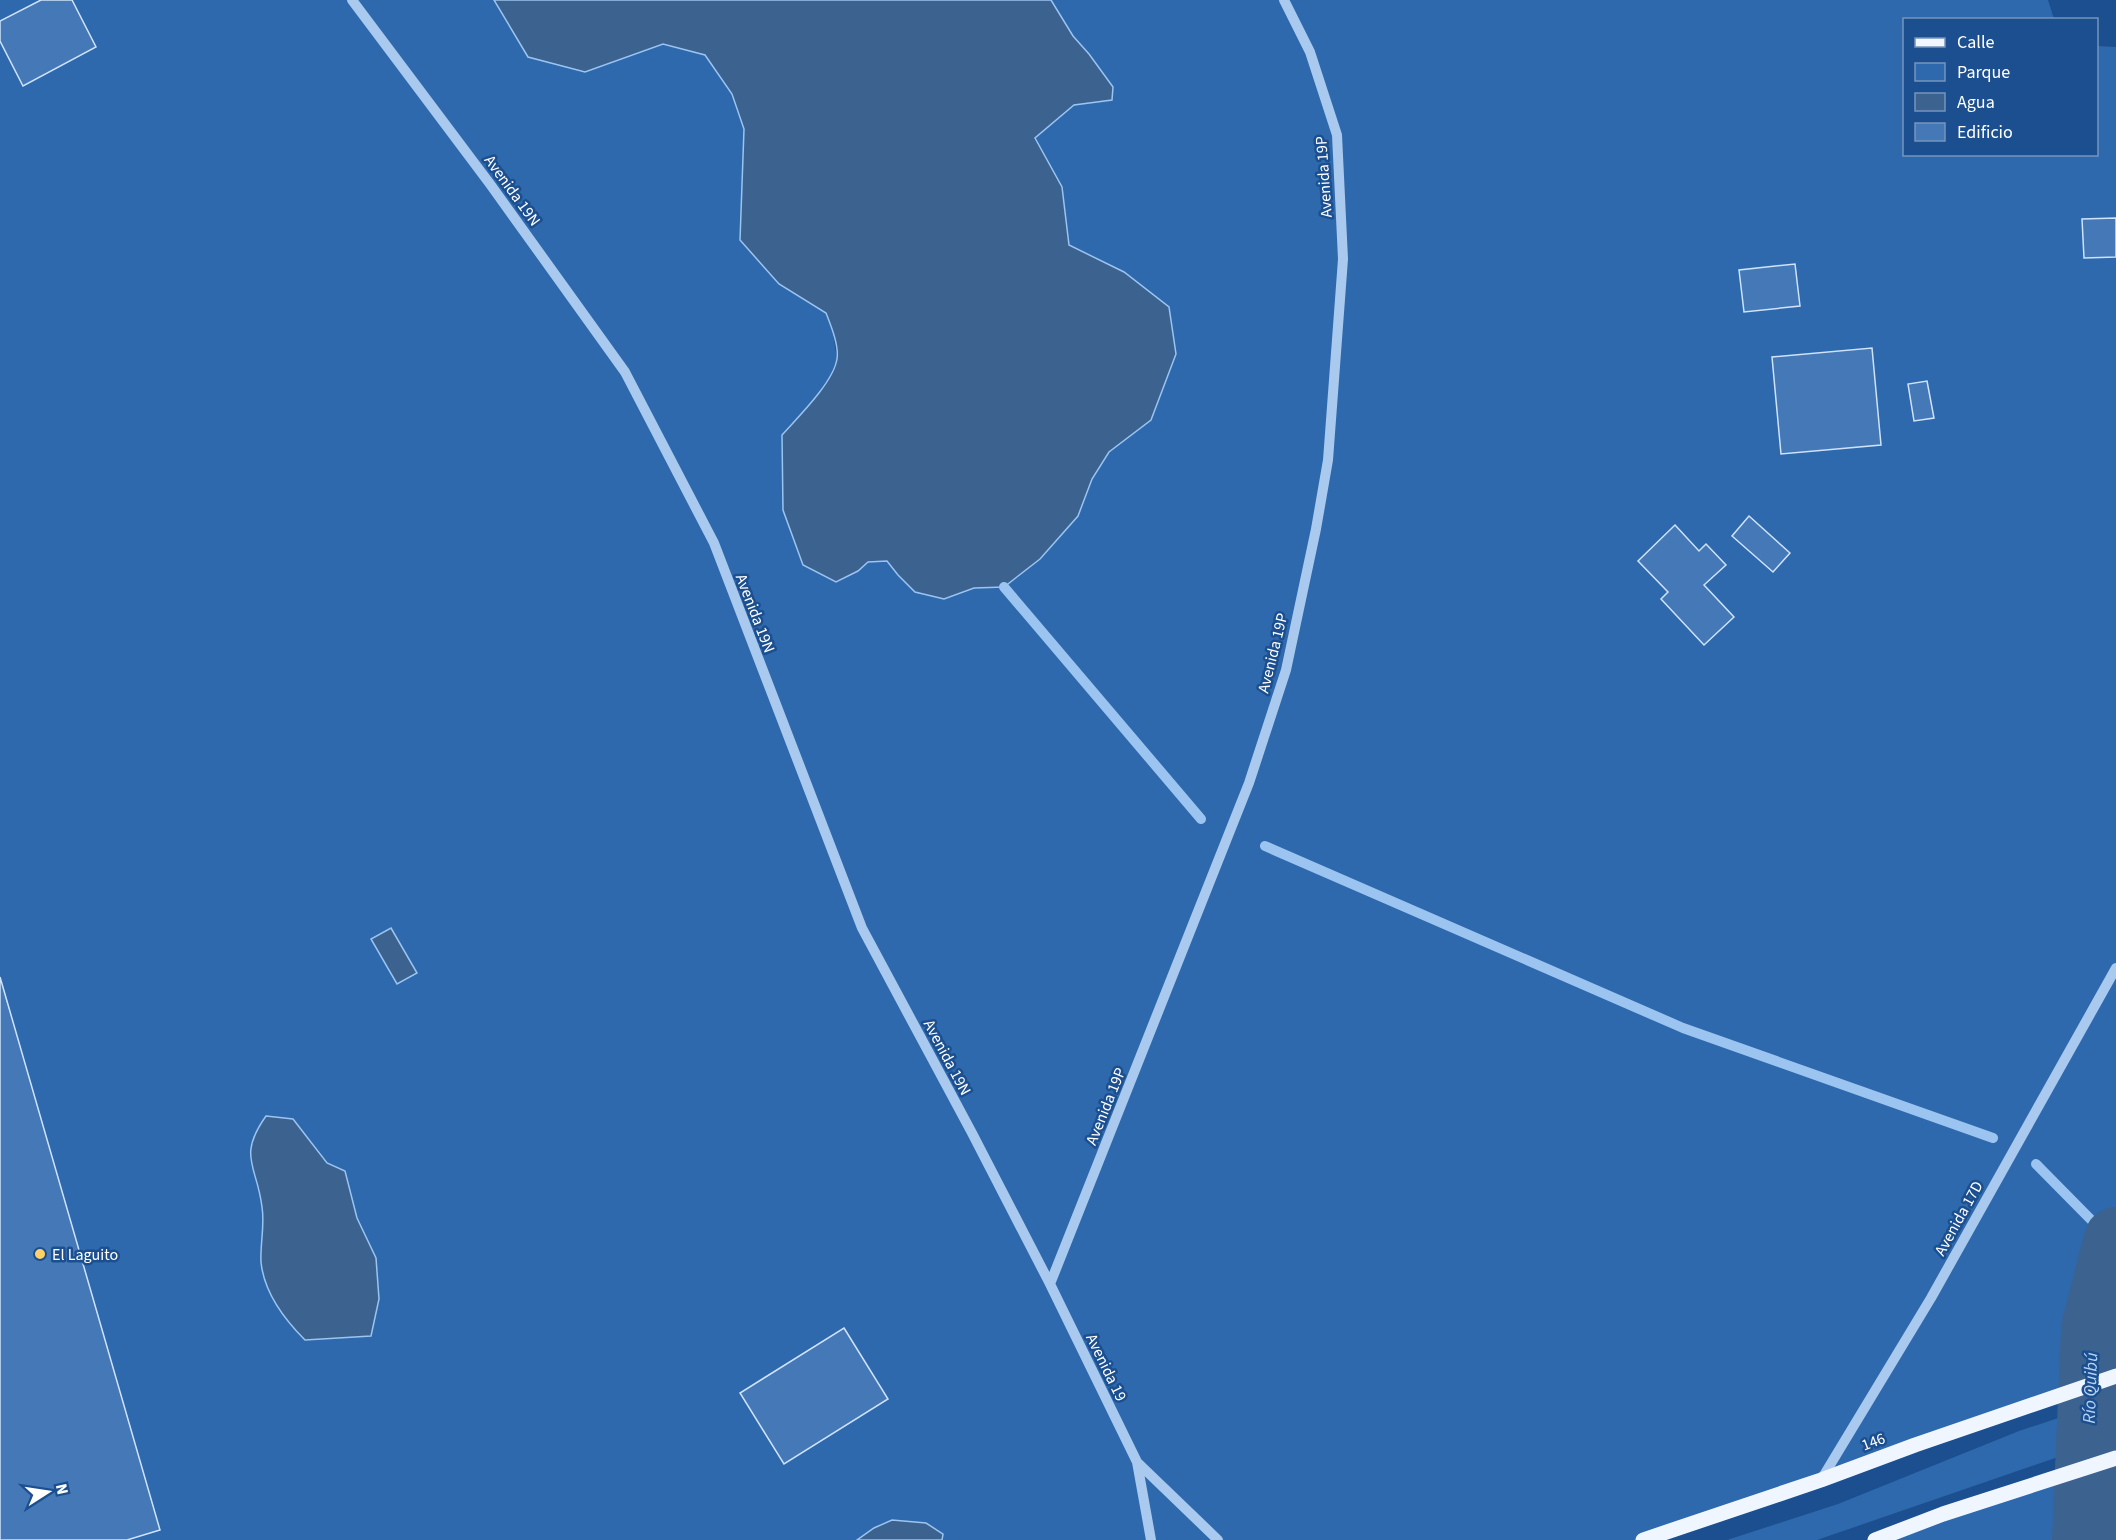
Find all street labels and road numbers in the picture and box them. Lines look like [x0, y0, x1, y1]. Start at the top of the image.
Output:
street label: Avenida 19P [1310, 135, 1338, 218]
street label: Avenida 19N [479, 151, 545, 231]
street label: Avenida 19N [730, 571, 780, 656]
street label: Avenida 19P [1252, 611, 1294, 696]
street label: Avenida 19N [918, 1016, 976, 1099]
street label: Avenida 19P [1080, 1064, 1131, 1148]
street label: Avenida 17D [1929, 1177, 1989, 1260]
street label: Avenida 19 [1080, 1330, 1132, 1405]
street label: 146 [1858, 1427, 1888, 1456]

